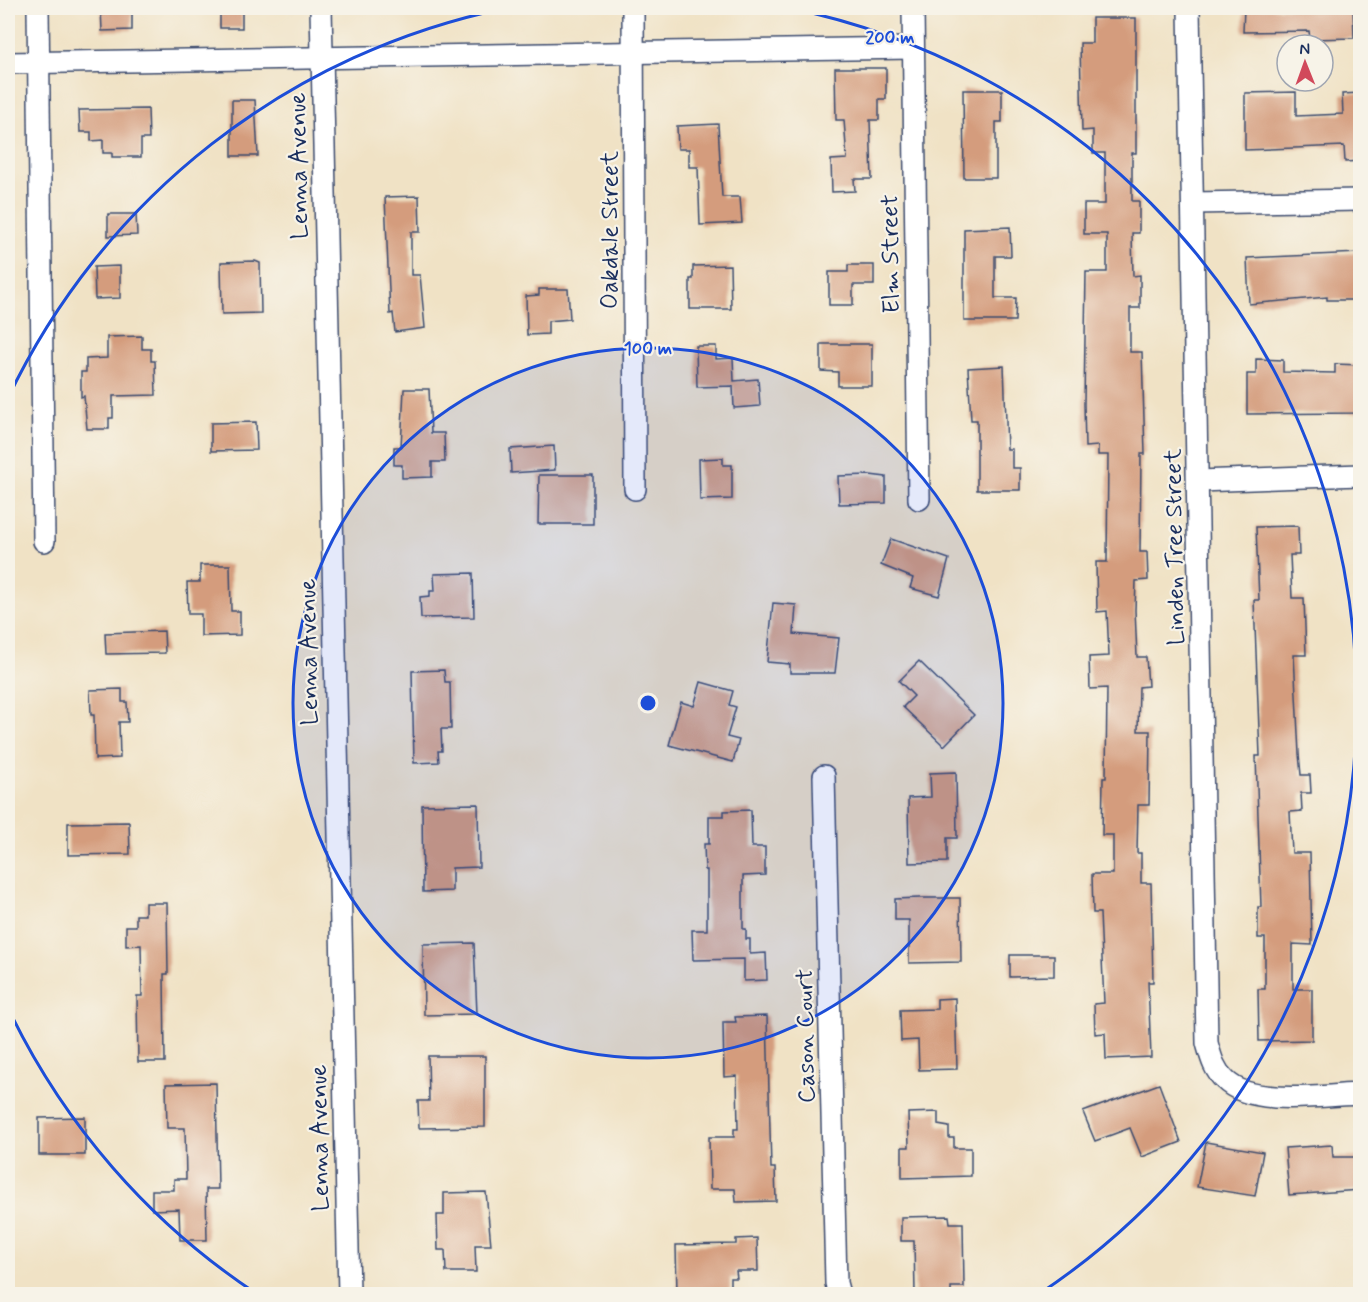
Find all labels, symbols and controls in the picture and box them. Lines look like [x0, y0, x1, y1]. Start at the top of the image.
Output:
text: 200 m [865, 26, 915, 50]
north arrow [1275, 33, 1335, 93]
text: N [1299, 39, 1310, 60]
street label: Lenna Avenue [283, 92, 316, 240]
street label: Oakdale Street [595, 151, 626, 309]
street label: Elm Street [875, 194, 908, 314]
text: 100 m [624, 337, 672, 361]
street label: Linden Tree Street [1158, 448, 1193, 646]
street label: Lenna Avenue [293, 578, 326, 726]
centre of rings [638, 693, 658, 713]
street label: Cason Court [790, 969, 823, 1103]
street label: Lenna Avenue [304, 1064, 337, 1212]

